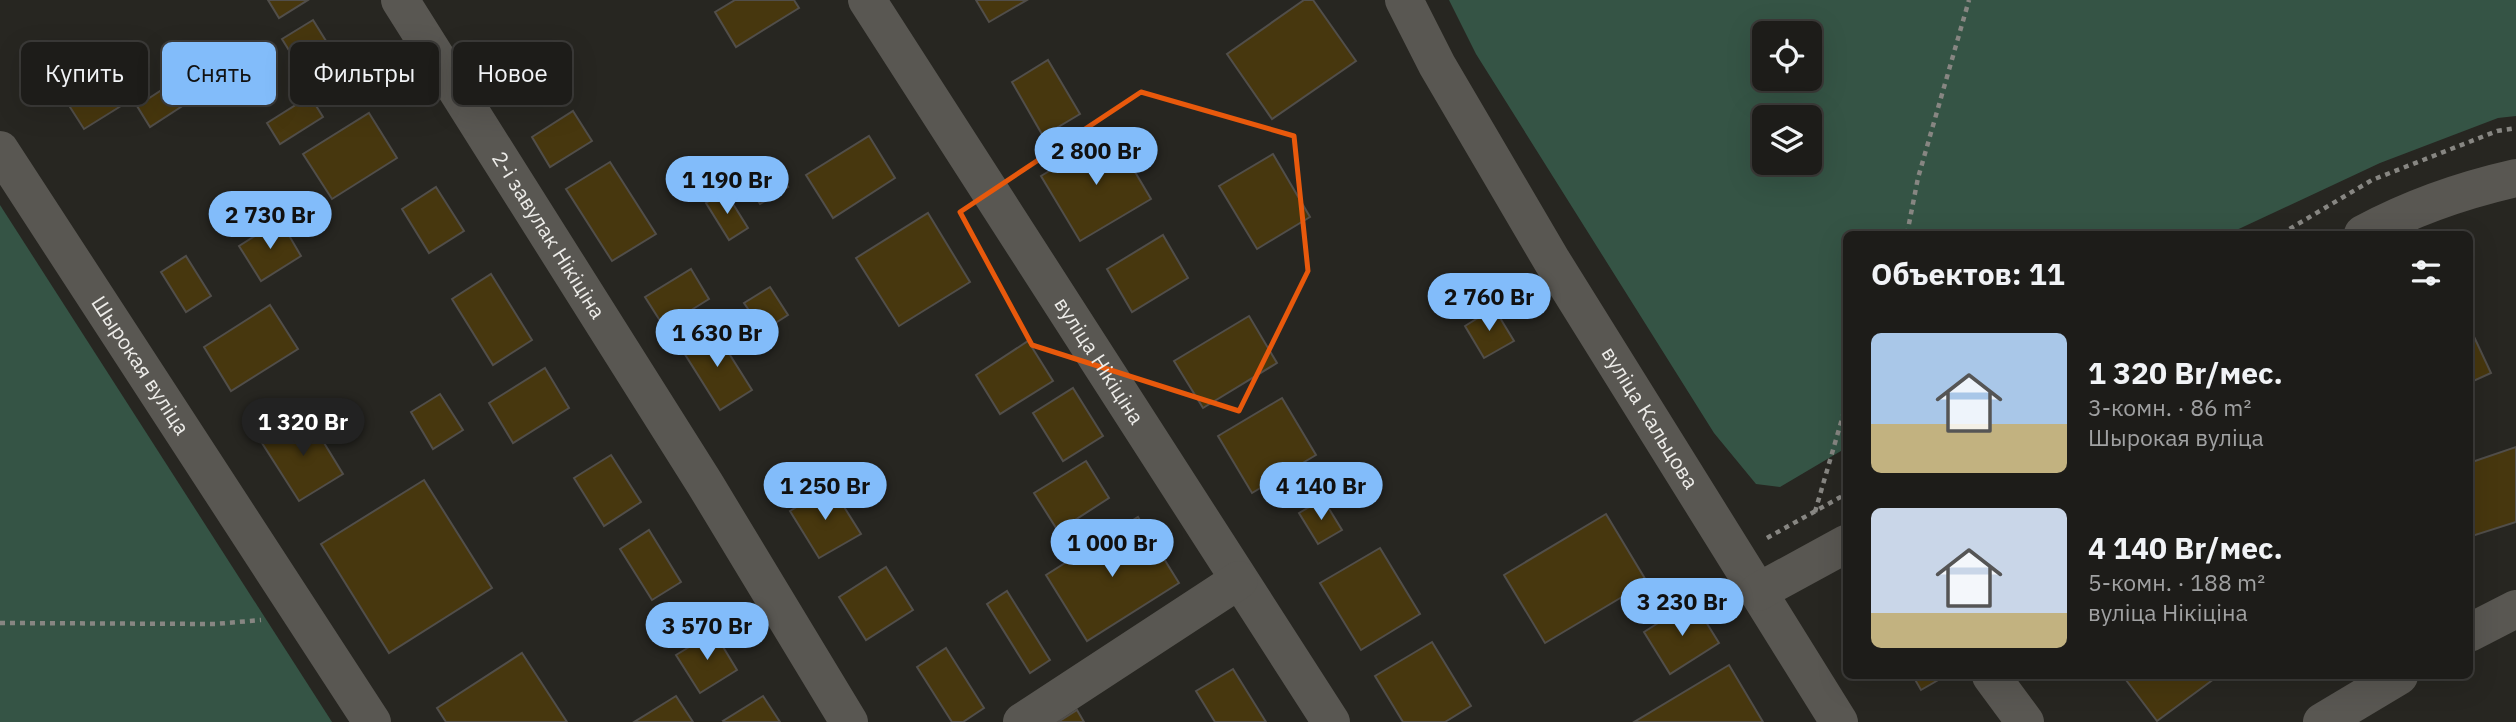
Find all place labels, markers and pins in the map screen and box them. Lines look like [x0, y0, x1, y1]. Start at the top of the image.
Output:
pin: 2 800 Br [1024, 128, 1168, 187]
pin: 1 190 Br [655, 156, 799, 216]
pin: 2 730 Br [198, 191, 342, 251]
pin: 2 760 Br [1417, 274, 1561, 333]
pin: 1 630 Br [645, 310, 789, 369]
pin: 1 320 Br [231, 398, 375, 458]
pin: 1 250 Br [753, 462, 897, 522]
pin: 4 140 Br [1249, 462, 1393, 522]
pin: 1 000 Br [1040, 520, 1184, 579]
pin: 3 230 Br [1610, 578, 1754, 638]
pin: 3 570 Br [635, 602, 779, 662]

